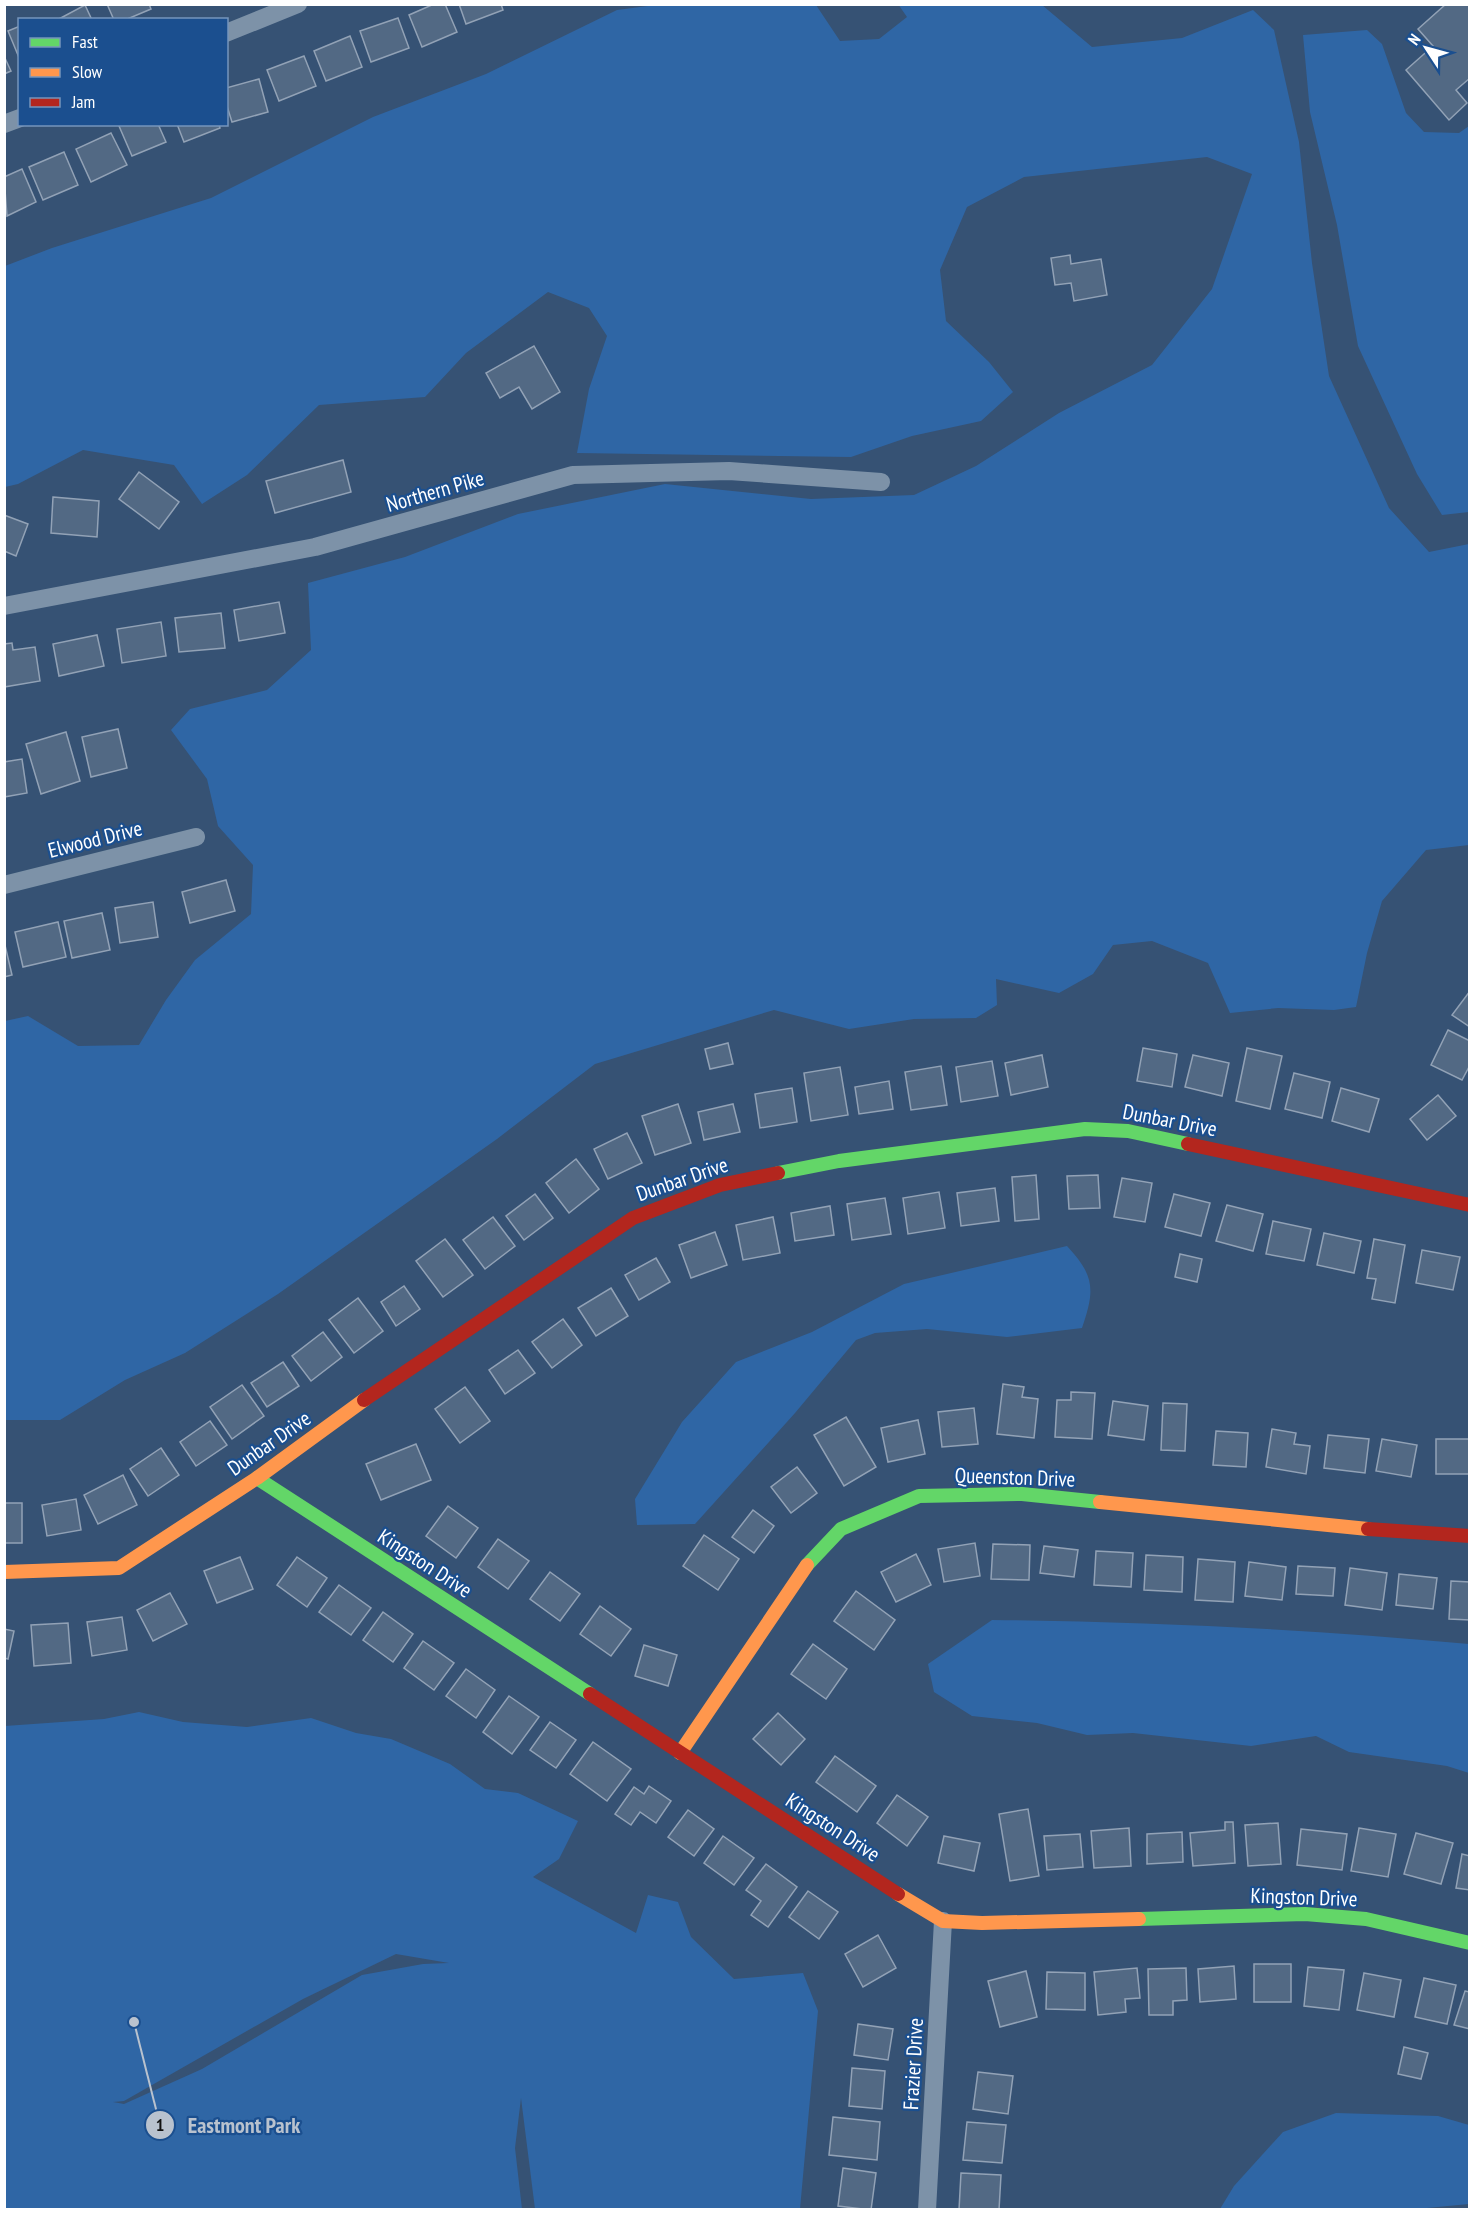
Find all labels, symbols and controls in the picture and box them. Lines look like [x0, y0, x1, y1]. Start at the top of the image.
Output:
legend [18, 18, 228, 126]
north arrow [1396, 18, 1456, 78]
text: Fast [72, 30, 98, 53]
text: N [1403, 30, 1424, 49]
text: Slow [72, 60, 103, 83]
text: Jam [71, 90, 95, 113]
street label: Northern Pike [383, 464, 487, 518]
street label: Elwood Drive [45, 814, 145, 864]
street label: Dunbar Drive [1121, 1098, 1219, 1142]
street label: Dunbar Drive [633, 1151, 731, 1207]
street label: Dunbar Drive [222, 1405, 316, 1481]
street label: Queenston Drive [954, 1461, 1076, 1493]
street label: Kingston Drive [373, 1523, 477, 1603]
street label: Kingston Drive [781, 1787, 885, 1867]
street label: Kingston Drive [1250, 1882, 1358, 1912]
street label: Frazier Drive [897, 2017, 929, 2111]
callout: Eastmont Park [145, 2105, 312, 2145]
text: Eastmont Park [188, 2111, 301, 2139]
text: 1 [156, 2113, 164, 2136]

